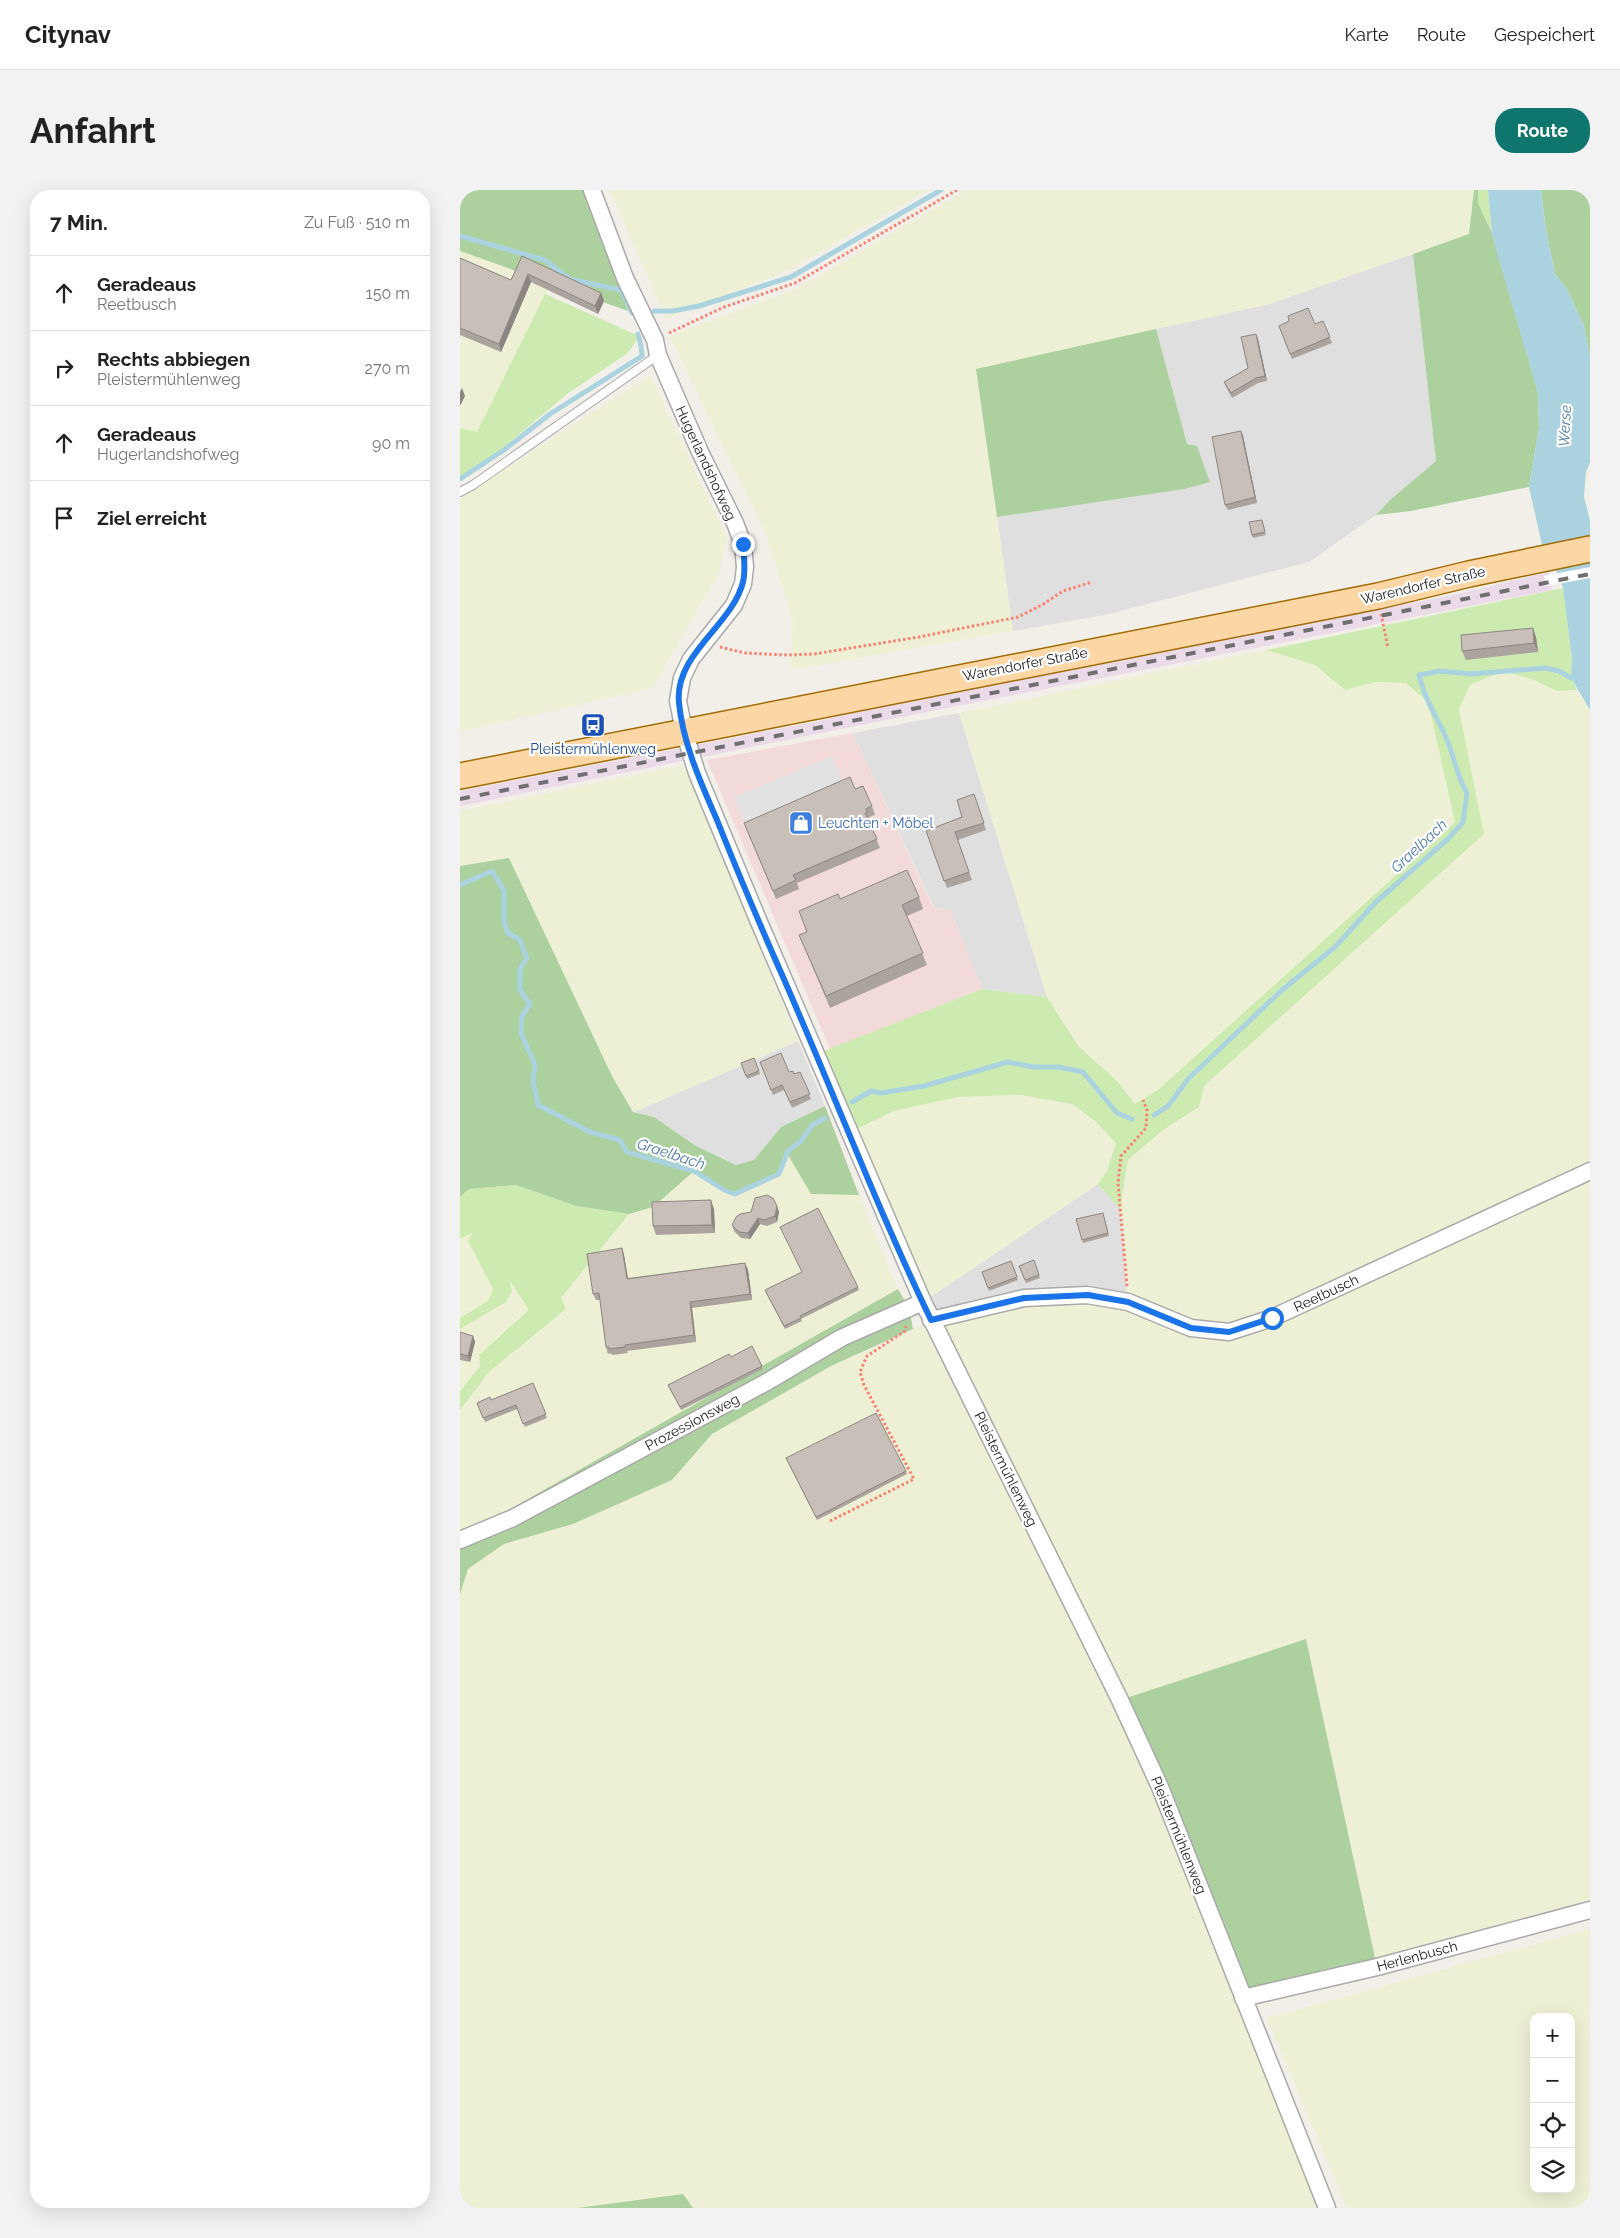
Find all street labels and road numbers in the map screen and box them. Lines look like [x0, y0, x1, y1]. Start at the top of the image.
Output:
street label: Hugerlandshofweg [672, 403, 740, 523]
street label: Warendorfer Straße [1359, 563, 1487, 607]
street label: Warendorfer Straße [961, 644, 1089, 684]
street label: Reetbusch [1291, 1271, 1361, 1315]
street label: Prozessionsweg [642, 1390, 742, 1454]
street label: Pleistermühlenweg [971, 1409, 1041, 1529]
street label: Pleistermühlenweg [1148, 1774, 1210, 1896]
street label: Herlenbusch [1375, 1938, 1459, 1974]

